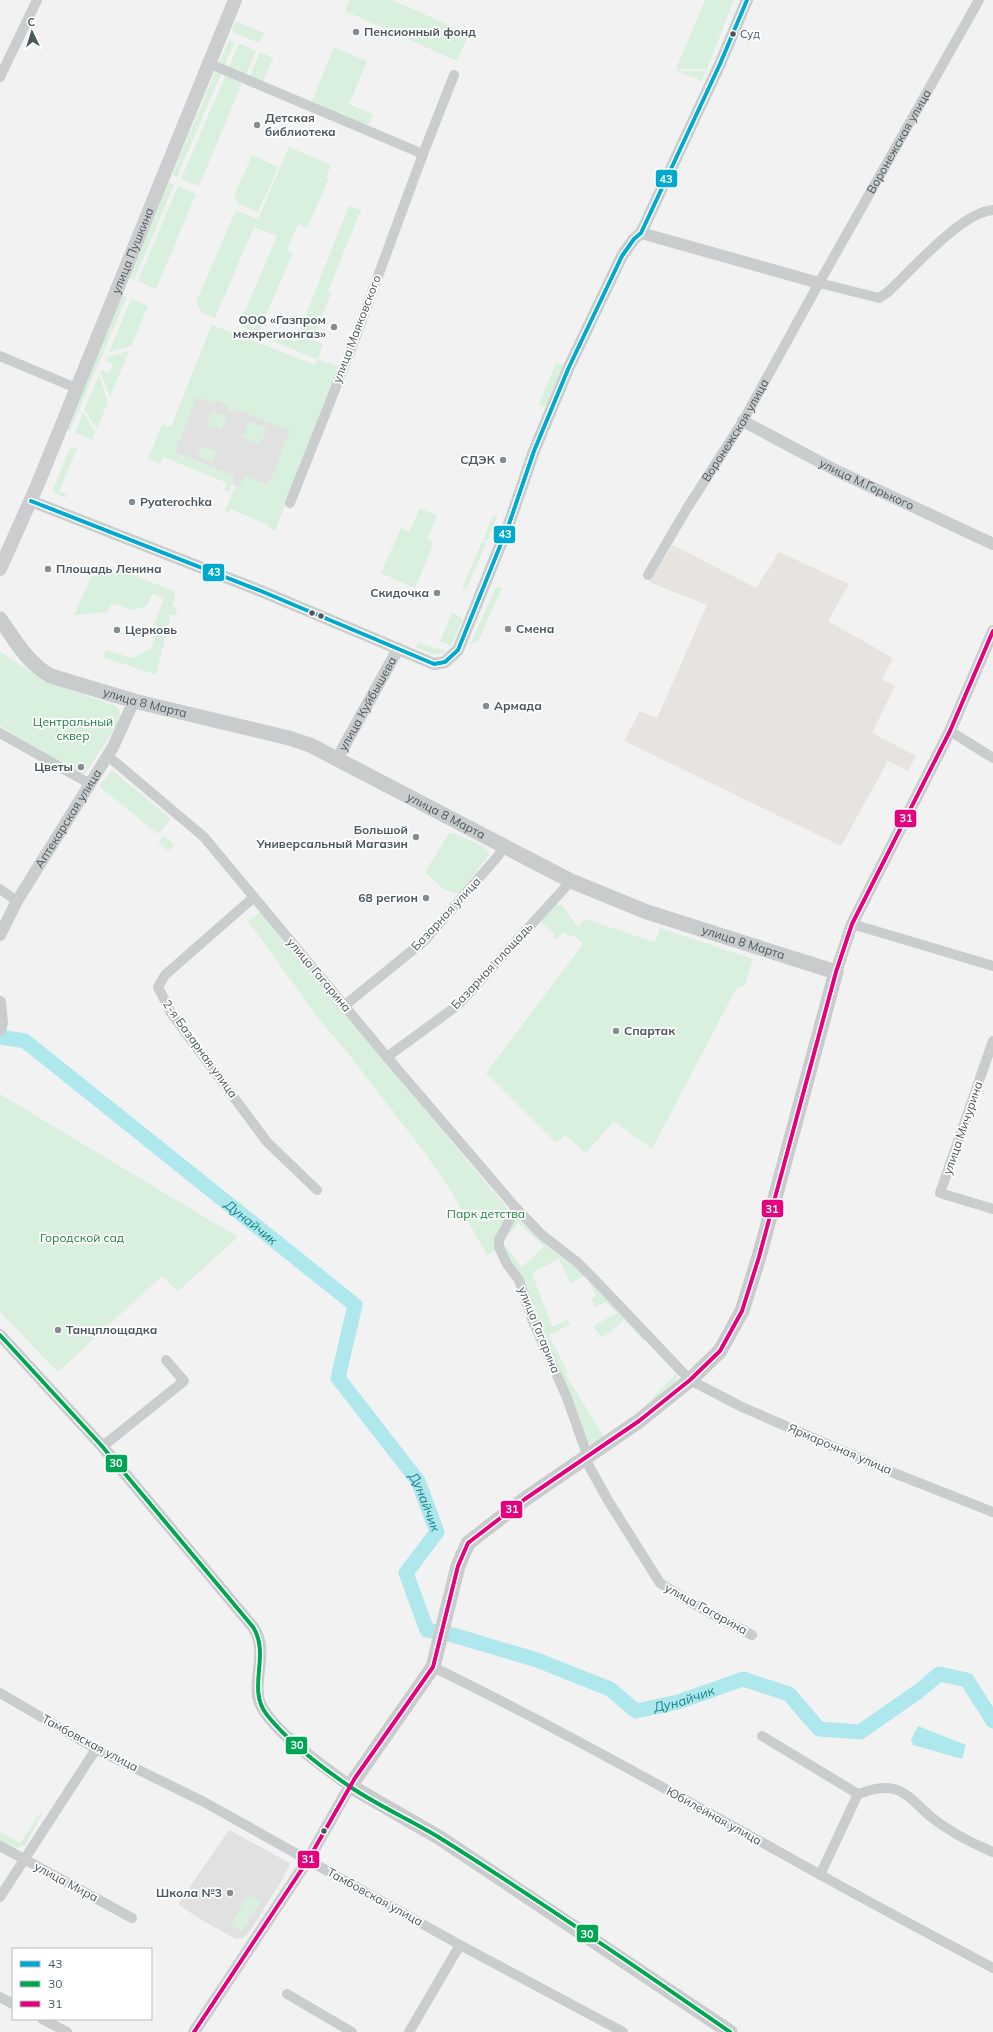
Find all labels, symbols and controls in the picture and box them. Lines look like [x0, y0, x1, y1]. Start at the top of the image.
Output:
north arrow [12, 12, 52, 52]
text: С [27, 15, 36, 29]
place label: Пенсионный фонд [364, 24, 476, 39]
marker: Пенсионный фонд [351, 27, 361, 37]
place label: Суд [740, 27, 760, 41]
marker: Суд [728, 29, 738, 39]
street label: Воронежская улица [863, 86, 934, 196]
place label: Детская библиотека [265, 110, 336, 139]
marker: Детская библиотека [252, 120, 262, 130]
line badge: 43 [655, 169, 678, 188]
text: 43 [659, 172, 673, 186]
street label: улица Пушкина [108, 205, 157, 296]
street label: улица Маяковского [329, 273, 384, 385]
place label: ООО «Газпром межрегионгаз» [233, 312, 326, 341]
marker: ООО «Газпром межрегионгаз» [329, 322, 339, 332]
street label: Воронежская улица [698, 376, 772, 484]
place label: СДЭК [460, 452, 496, 467]
marker: СДЭК [498, 455, 508, 465]
street label: улица М.Горького [817, 455, 917, 513]
place label: Pyaterochka [140, 494, 212, 509]
marker: Pyaterochka [127, 497, 137, 507]
line badge: 43 [493, 525, 516, 544]
text: 43 [498, 527, 512, 541]
place label: Площадь Ленина [56, 561, 162, 576]
line badge: 43 [202, 563, 225, 582]
marker: Площадь Ленина [43, 564, 53, 574]
text: 43 [207, 565, 221, 579]
place label: Скидочка [370, 585, 429, 600]
marker: Скидочка [432, 588, 442, 598]
unlabelled marker [307, 608, 317, 618]
unlabelled marker [316, 611, 326, 621]
place label: Смена [516, 621, 554, 636]
place label: Церковь [125, 622, 177, 637]
marker: Смена [503, 624, 513, 634]
marker: Церковь [112, 625, 122, 635]
street label: улица Куйбышева [335, 654, 399, 754]
street label: улица 8 Марта [101, 684, 189, 720]
place label: Армада [494, 698, 542, 713]
marker: Армада [481, 701, 491, 711]
park label: Центральный сквер [33, 714, 113, 743]
place label: Цветы [34, 759, 73, 774]
marker: Цветы [76, 762, 86, 772]
street label: Аптекарская улица [31, 766, 104, 871]
street label: улица 8 Марта [405, 789, 488, 842]
line badge: 31 [894, 809, 917, 828]
text: 31 [899, 811, 913, 825]
place label: Большой Универсальный Магазин [255, 822, 408, 851]
marker: Большой Универсальный Магазин [411, 832, 421, 842]
street label: Базарная улица [408, 874, 484, 954]
place label: 68 регион [358, 890, 418, 905]
marker: 68 регион [421, 893, 431, 903]
street label: Базарная площадь [448, 919, 536, 1012]
street label: улица 8 Марта [700, 922, 787, 962]
street label: улица Гагарина [284, 935, 355, 1015]
street label: 2-я Базарная улица [160, 997, 241, 1101]
place label: Спартак [624, 1023, 675, 1038]
marker: Спартак [611, 1026, 621, 1036]
street label: улица Мичурина [940, 1079, 986, 1176]
water label: Дунайчик [221, 1195, 281, 1248]
line badge: 31 [761, 1199, 784, 1218]
text: 31 [765, 1202, 779, 1216]
park label: Парк детства [447, 1206, 525, 1221]
park label: Городской сад [40, 1230, 124, 1245]
street label: улица Гагарина [515, 1284, 564, 1375]
place label: Танцплощадка [66, 1322, 157, 1337]
marker: Танцплощадка [53, 1325, 63, 1335]
street label: Ярмарочная улица [786, 1420, 894, 1477]
line badge: 30 [105, 1454, 128, 1473]
text: 30 [109, 1456, 123, 1470]
water label: Дунайчик [405, 1468, 444, 1534]
line badge: 31 [500, 1500, 523, 1519]
text: 31 [505, 1502, 519, 1516]
street label: улица Гагарина [662, 1580, 750, 1637]
water label: Дунайчик [651, 1682, 717, 1715]
street label: Тамбовская улица [40, 1711, 141, 1774]
line badge: 30 [285, 1736, 308, 1755]
text: 30 [290, 1738, 304, 1752]
street label: Юбилейная улица [664, 1783, 765, 1848]
unlabelled marker [319, 1826, 329, 1836]
line badge: 31 [297, 1850, 320, 1869]
text: 31 [301, 1852, 315, 1866]
street label: улица Мира [32, 1858, 101, 1905]
street label: Тамбовская улица [325, 1864, 426, 1929]
place label: Школа №3 [156, 1885, 222, 1900]
marker: Школа №3 [225, 1888, 235, 1898]
line badge: 30 [576, 1924, 599, 1943]
text: 30 [580, 1927, 594, 1941]
legend [12, 1948, 152, 2020]
text: 43 [48, 1956, 62, 1971]
text: 30 [48, 1976, 62, 1991]
text: 31 [48, 1996, 62, 2011]

